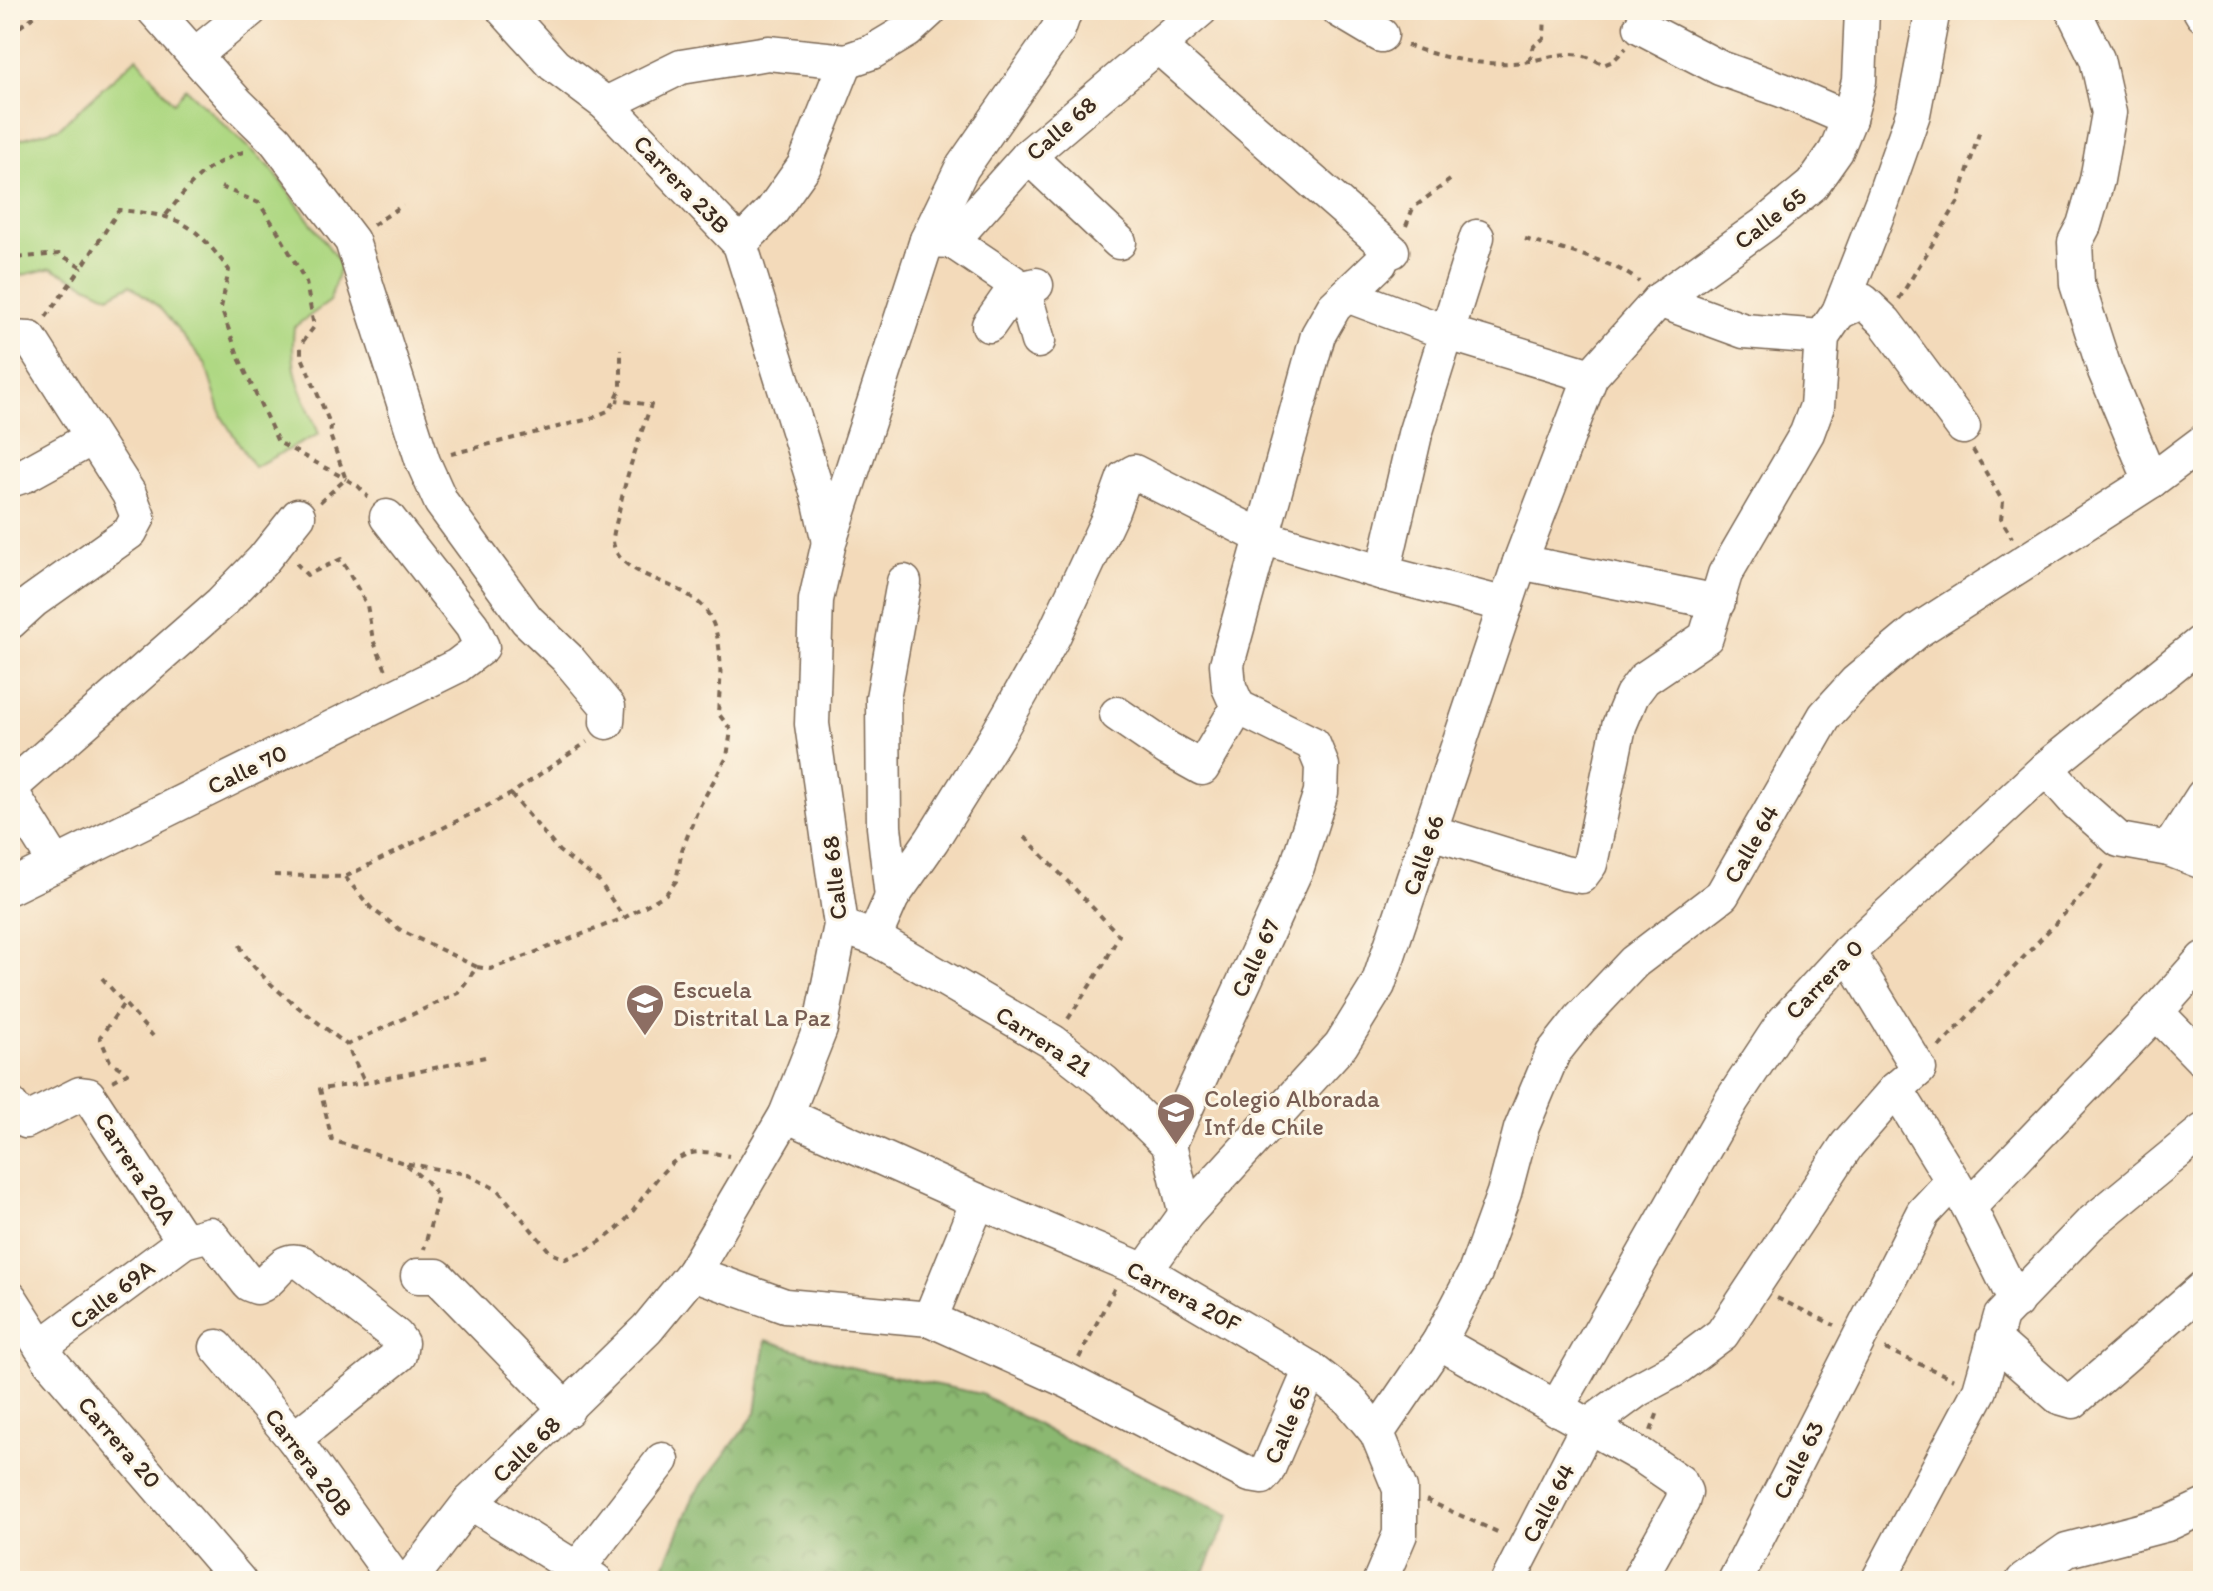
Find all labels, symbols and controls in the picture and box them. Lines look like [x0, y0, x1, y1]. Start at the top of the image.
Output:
street label: Calle 68 [1020, 89, 1102, 167]
street label: Carrera 23B [628, 128, 736, 240]
street label: Calle 65 [1728, 181, 1812, 255]
street label: Calle 70 [202, 737, 292, 801]
street label: Calle 64 [1717, 800, 1785, 888]
street label: Calle 66 [1396, 811, 1450, 899]
street label: Calle 68 [815, 835, 853, 921]
street label: Calle 67 [1224, 914, 1286, 1002]
street label: Carrera 0 [1779, 933, 1869, 1025]
place label: Escuela Distrital La Paz [673, 975, 831, 1032]
school or university icon: Escuela Distrital La Paz [624, 982, 666, 1037]
street label: Carrera 21 [990, 999, 1098, 1083]
place label: Colegio Alborada Inf de Chile [1204, 1084, 1380, 1141]
school or university icon: Colegio Alborada Inf de Chile [1155, 1091, 1197, 1146]
street label: Carrera 20A [89, 1106, 183, 1230]
street label: Calle 69A [64, 1253, 160, 1335]
street label: Carrera 20F [1122, 1254, 1247, 1338]
street label: Calle 65 [1257, 1380, 1317, 1468]
street label: Carrera 20 [72, 1390, 168, 1494]
street label: Carrera 20B [259, 1402, 359, 1522]
street label: Calle 68 [486, 1409, 566, 1489]
street label: Calle 63 [1766, 1416, 1830, 1504]
street label: Calle 64 [1515, 1458, 1581, 1548]

